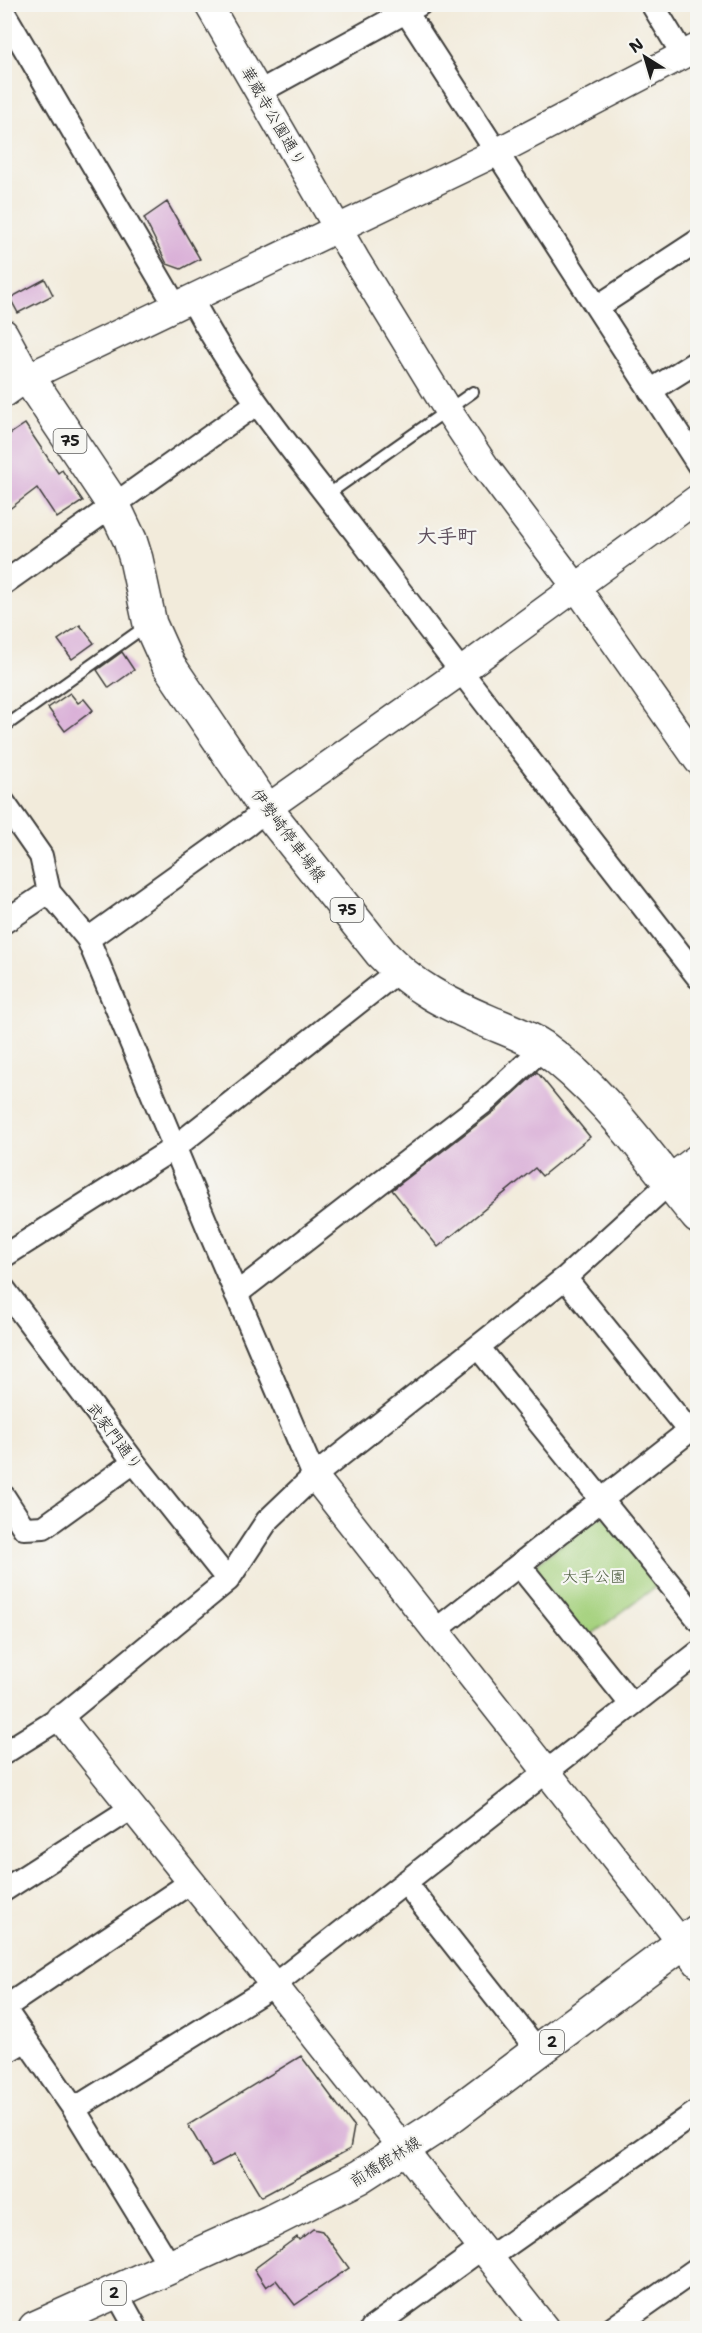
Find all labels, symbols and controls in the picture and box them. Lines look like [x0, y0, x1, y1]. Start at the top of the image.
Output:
north arrow [615, 27, 675, 87]
text: N [625, 33, 648, 58]
street label: 華蔵寺公園通り [236, 62, 311, 170]
road number: 75 [54, 429, 86, 453]
district label: 大手町 [417, 523, 477, 549]
street label: 伊勢崎停車場線 [247, 784, 331, 886]
road number: 75 [330, 898, 364, 922]
street label: 武家門通り [82, 1398, 147, 1475]
park label: 大手公園 [562, 1566, 626, 1587]
road number: 2 [540, 2030, 564, 2054]
street label: 前橋館林線 [346, 2131, 425, 2192]
road number: 2 [102, 2281, 126, 2305]

